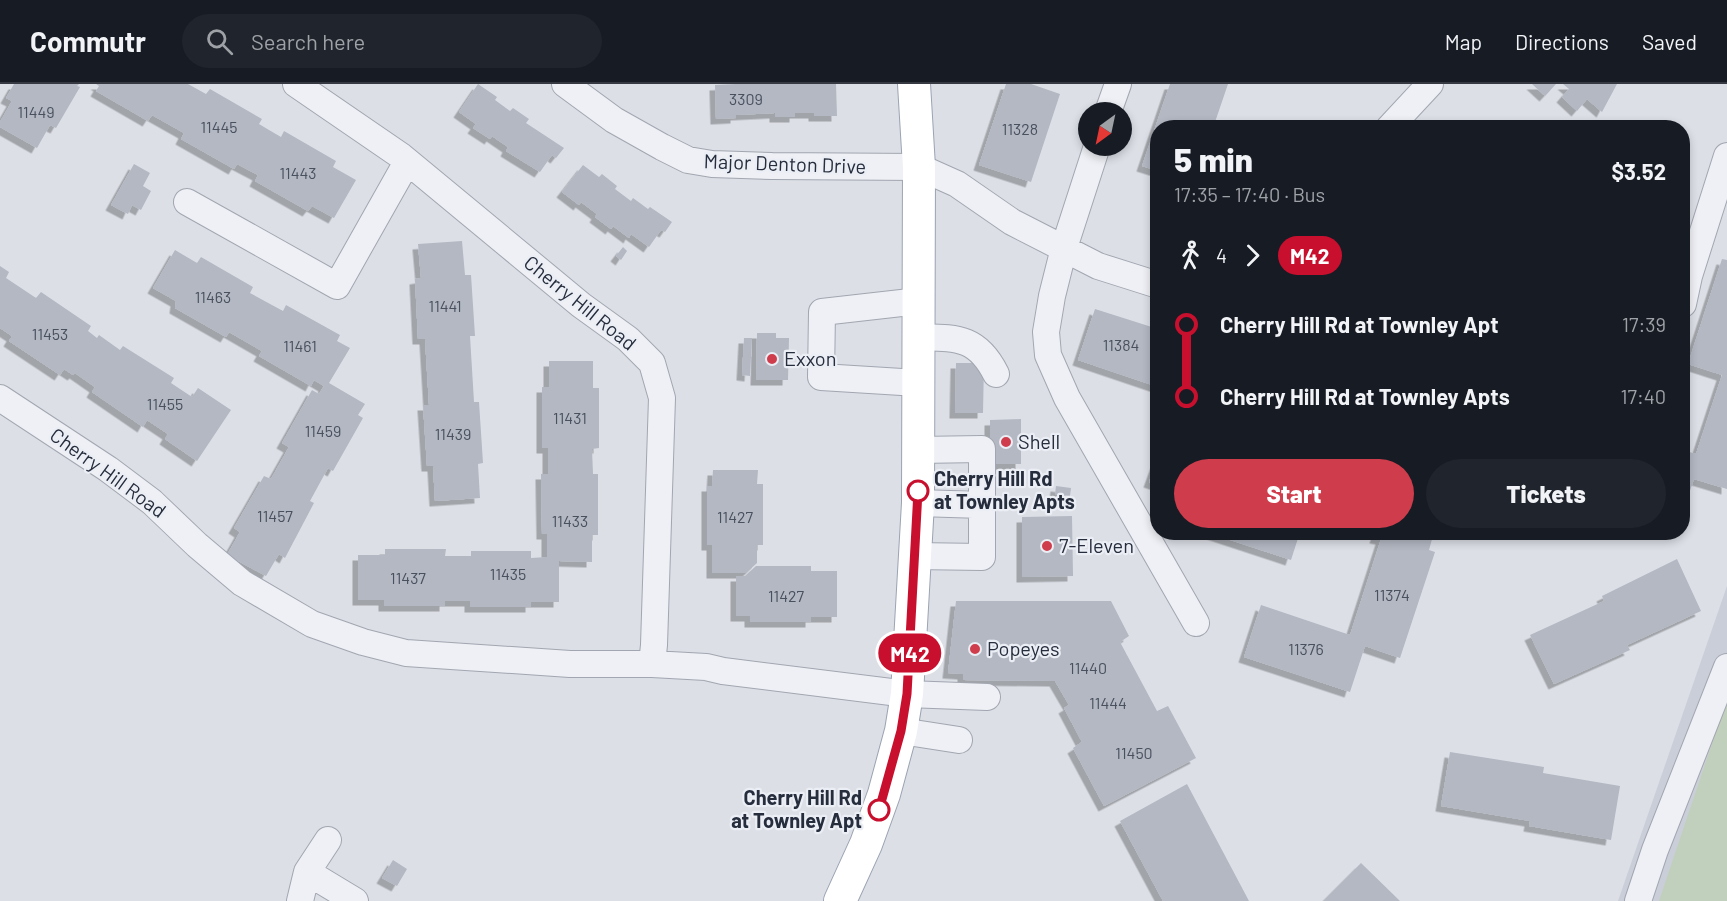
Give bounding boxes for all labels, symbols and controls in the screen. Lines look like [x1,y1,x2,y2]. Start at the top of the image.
search box [182,14,602,68]
text: Commutr [30,24,146,58]
icon: search [203,25,236,58]
text: Search here [251,28,365,54]
text: Map [1445,29,1482,54]
text: Directions [1515,29,1609,54]
text: Saved [1642,29,1697,54]
house number: 3309 [729,89,763,108]
house number: 11449 [17,102,55,121]
north arrow [1078,102,1132,156]
map controls [1078,102,1132,156]
house number: 11445 [200,117,238,136]
house number: 11328 [1002,119,1038,138]
text: 5 min [1174,139,1253,179]
street label: Major Denton Drive [703,148,867,178]
text: $3.52 [1611,158,1666,184]
house number: 11443 [279,163,317,182]
text: 17:35 – 17:40 · Bus [1174,182,1325,206]
icon: walk [1174,239,1207,272]
icon: forward [1236,239,1269,272]
text: 4 [1216,243,1227,267]
text: M42 [1290,243,1330,268]
street label: Cherry Hill Road [520,250,642,355]
house number: 11463 [195,287,231,306]
house number: 11441 [428,296,462,315]
text: Cherry Hill Rd at Townley Apt [1220,311,1499,337]
text: 17:39 [1622,312,1666,336]
house number: 11453 [32,324,68,343]
house number: 11384 [1103,335,1139,354]
house number: 11461 [283,336,317,355]
place label: Exxon [784,346,836,370]
marker: Exxon [765,352,779,366]
text: Cherry Hill Rd at Townley Apts [1220,383,1510,409]
text: 17:40 [1620,384,1666,408]
house number: 11455 [147,394,183,413]
house number: 11431 [553,408,587,427]
house number: 11459 [305,421,341,440]
street label: Cherry Hill Road [46,422,171,522]
house number: 11439 [435,424,471,443]
place label: Shell [1018,429,1060,453]
marker: Shell [999,435,1013,449]
button: Start [1174,459,1414,528]
button: Tickets [1426,459,1666,528]
place label: Cherry Hill Rd at Townley Apts [934,466,1075,513]
marker: Cherry Hill Rd at Townley Apts [907,480,929,502]
house number: 11457 [257,506,293,525]
house number: 11427 [717,507,754,526]
house number: 11433 [552,511,588,530]
place label: 7-Eleven [1059,533,1134,557]
marker: 7-Eleven [1040,539,1054,553]
house number: 11435 [490,564,526,583]
house number: 11437 [390,568,426,587]
house number: 11374 [1374,585,1410,604]
house number: 11427 [768,586,805,605]
line badge: M42 [876,634,944,672]
place label: Popeyes [987,636,1060,660]
house number: 11376 [1288,639,1324,658]
text: M42 [890,641,930,666]
marker: Popeyes [968,642,982,656]
house number: 11440 [1069,658,1107,677]
house number: 11444 [1089,693,1127,712]
house number: 11450 [1115,743,1153,762]
place label: Cherry Hill Rd at Townley Apt [731,785,862,832]
marker: Cherry Hill Rd at Townley Apt [868,799,890,821]

